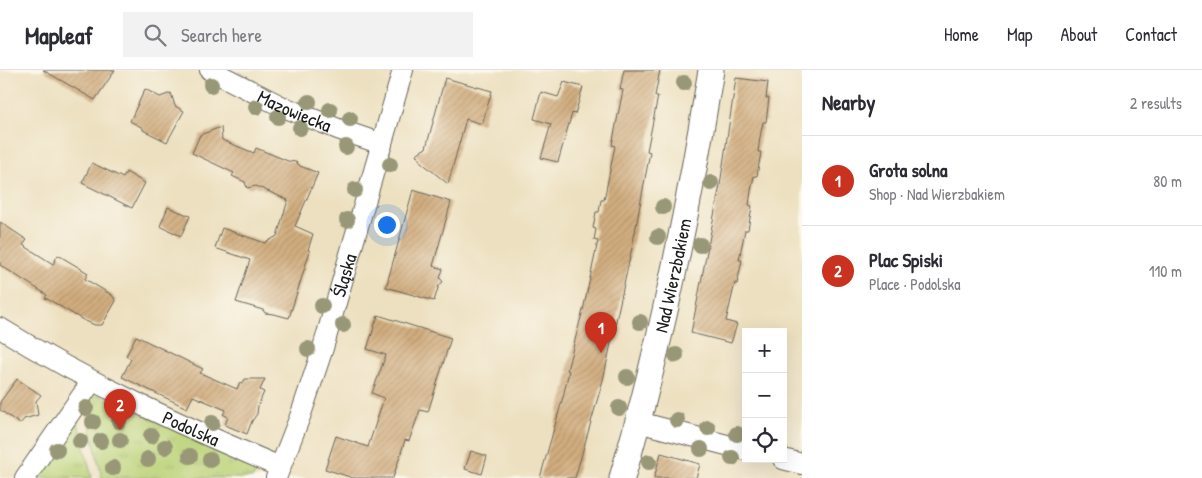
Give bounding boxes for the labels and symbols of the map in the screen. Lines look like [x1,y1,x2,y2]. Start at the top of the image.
street label: Mazowiecka [253,83,336,138]
your location [374,212,400,238]
street label: Nad Wierzbakiem [648,216,697,335]
street label: Śląska [325,250,363,300]
pin: 1 [585,312,617,353]
pin: 2 [104,389,136,430]
street label: Podolska [159,404,224,453]

